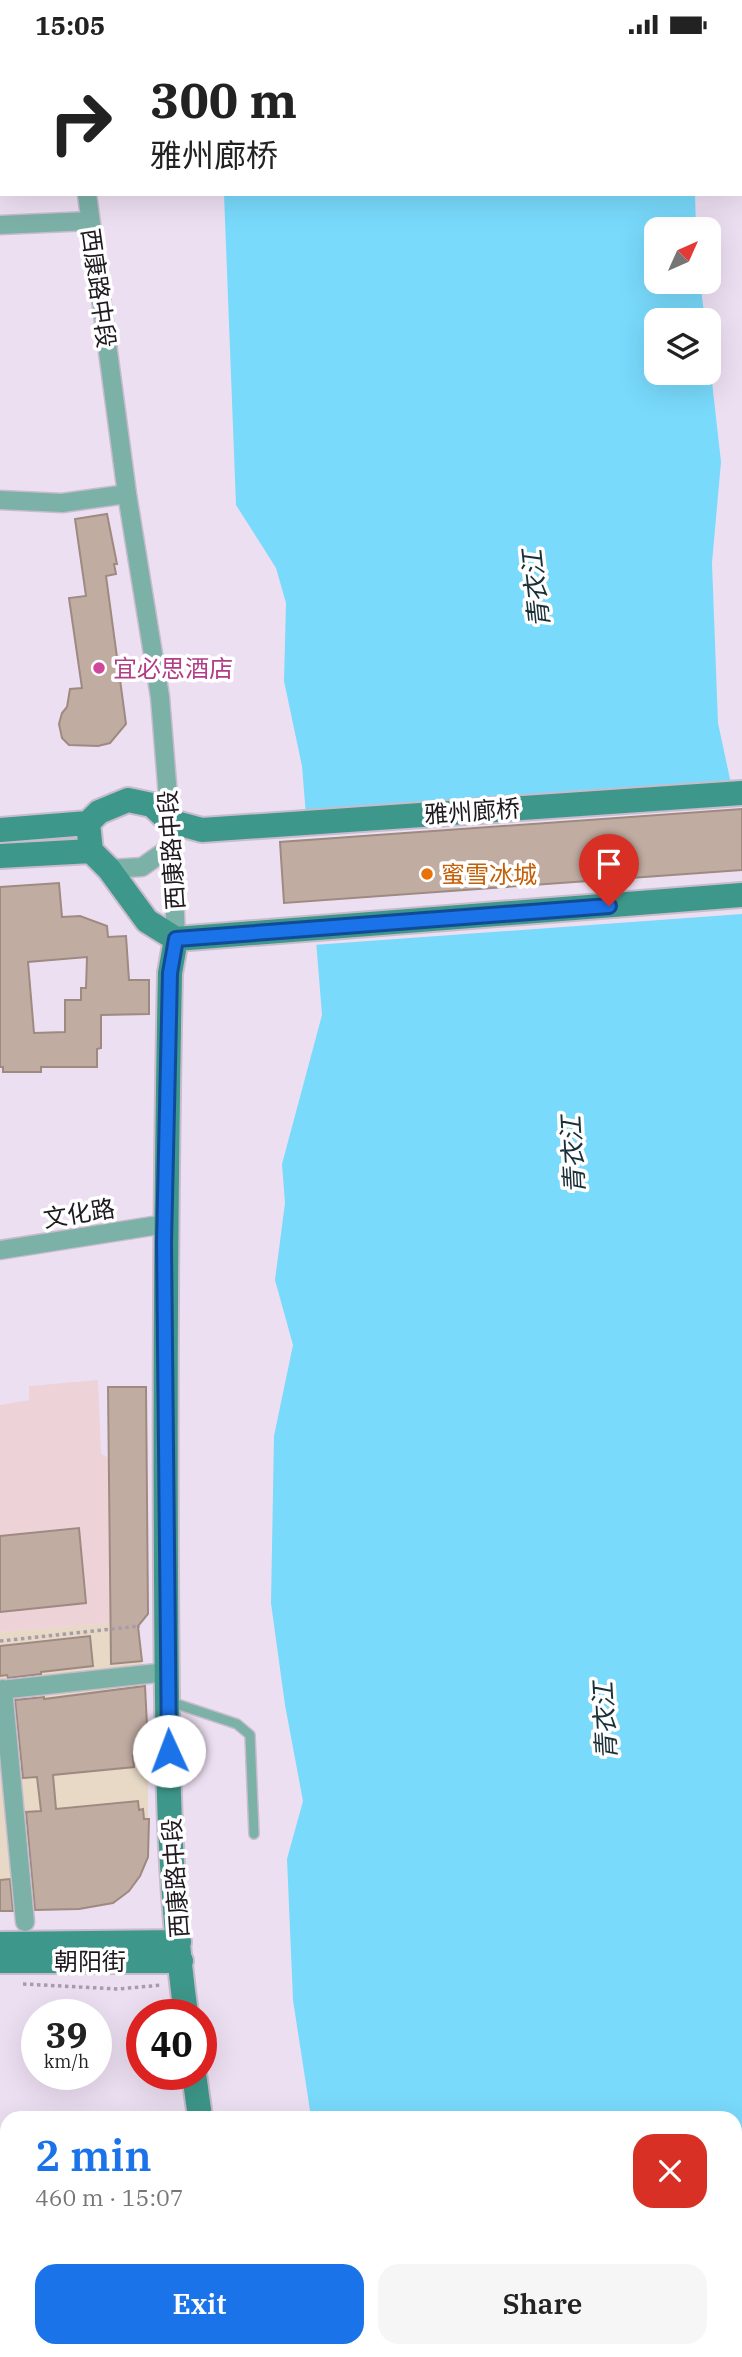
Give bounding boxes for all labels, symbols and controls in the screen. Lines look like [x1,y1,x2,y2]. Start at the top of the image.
text: 15:05 [35,8,105,42]
text: 300 m [150,68,297,131]
icon: right [35,77,126,168]
text: 雅州廊桥 [150,134,278,176]
north arrow [644,217,721,294]
map controls [644,217,721,385]
street label: 西康路中段 [75,226,123,350]
button: layers [644,308,721,385]
water label: 青衣江 [514,545,556,630]
place label: 宜必思酒店 [113,652,233,684]
marker: 宜必思酒店 [91,660,107,676]
street label: 西康路中段 [151,789,191,911]
street label: 雅州廊桥 [423,792,521,830]
pin [579,834,639,906]
icon: arrive [590,845,628,883]
place label: 蜜雪冰城 [441,858,537,890]
marker: 蜜雪冰城 [419,866,435,882]
water label: 青衣江 [553,1112,591,1195]
street label: 文化路 [41,1192,117,1234]
water label: 青衣江 [585,1678,623,1761]
position arrow [132,1714,206,1788]
street label: 西康路中段 [155,1817,195,1939]
street label: 朝阳街 [54,1945,126,1977]
speed limit sign: 40 [126,1999,217,2090]
text: 39 [45,2012,88,2058]
text: km/h [44,2050,89,2073]
text: 2 min [35,2128,152,2183]
button: close [633,2134,707,2208]
text: 460 m · 15:07 [35,2182,184,2212]
button: Exit [35,2264,364,2344]
button: Share [378,2264,707,2344]

